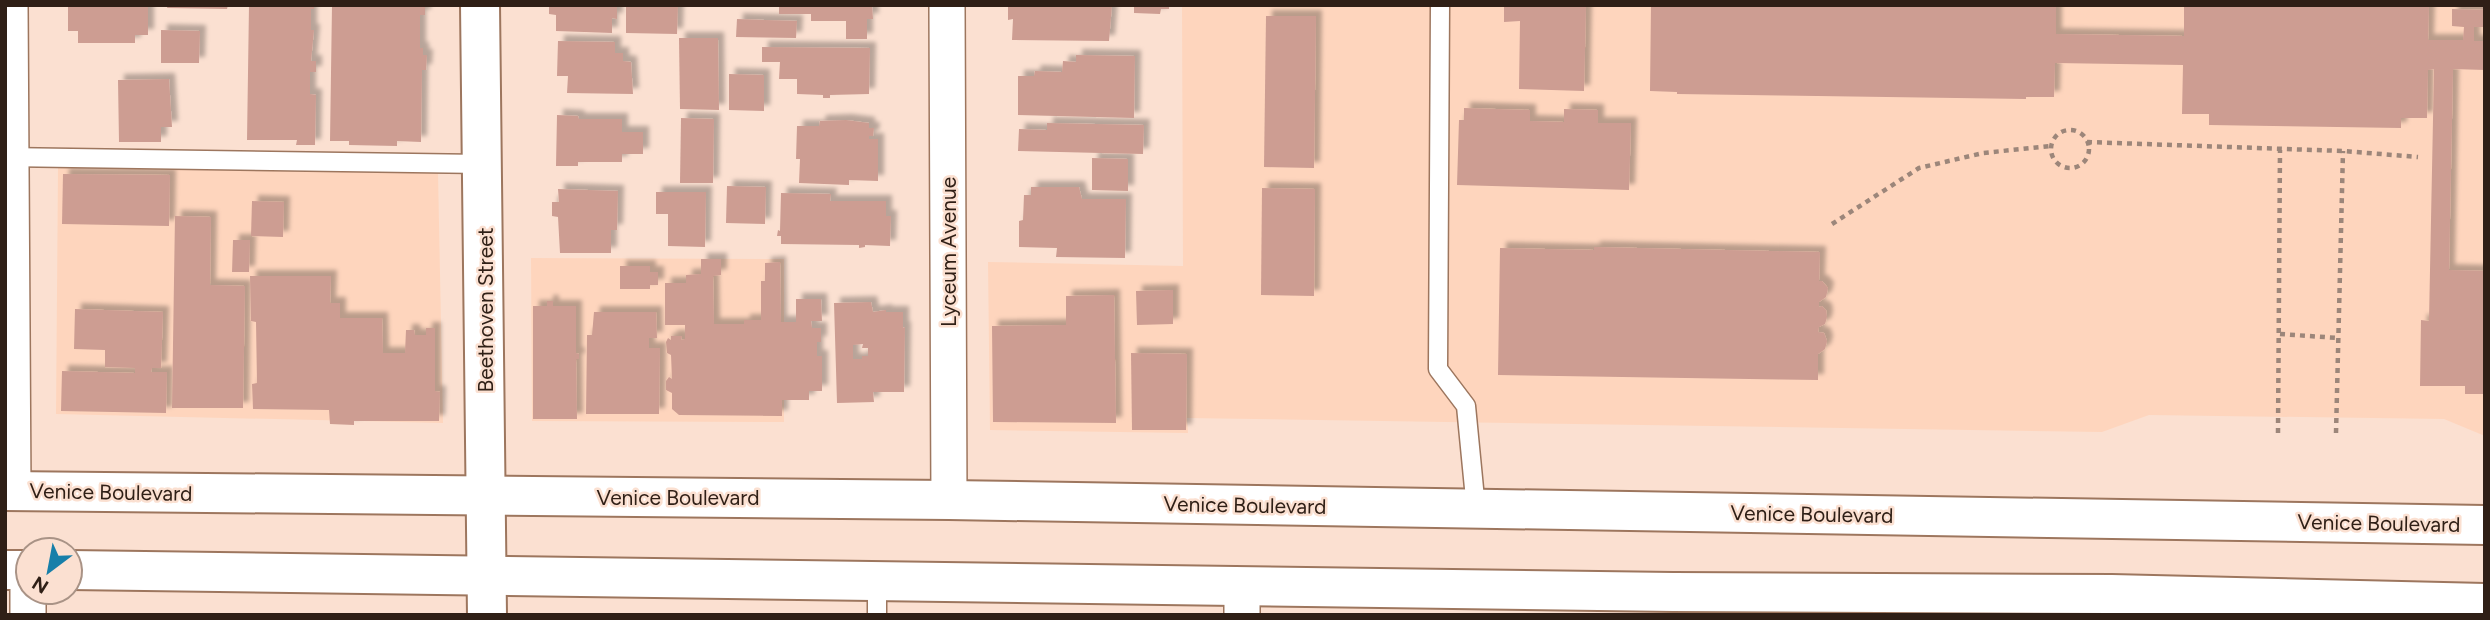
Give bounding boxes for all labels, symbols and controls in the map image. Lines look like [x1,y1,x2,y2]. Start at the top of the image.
street label: Lyceum Avenue [936,177,961,327]
street label: Beethoven Street [473,227,498,393]
street label: Venice Boulevard [29,478,193,506]
street label: Venice Boulevard [596,485,760,510]
street label: Venice Boulevard [1163,491,1327,519]
street label: Venice Boulevard [1730,500,1894,528]
street label: Venice Boulevard [2297,509,2461,537]
north arrow [14,536,84,606]
text: N [28,571,53,599]

